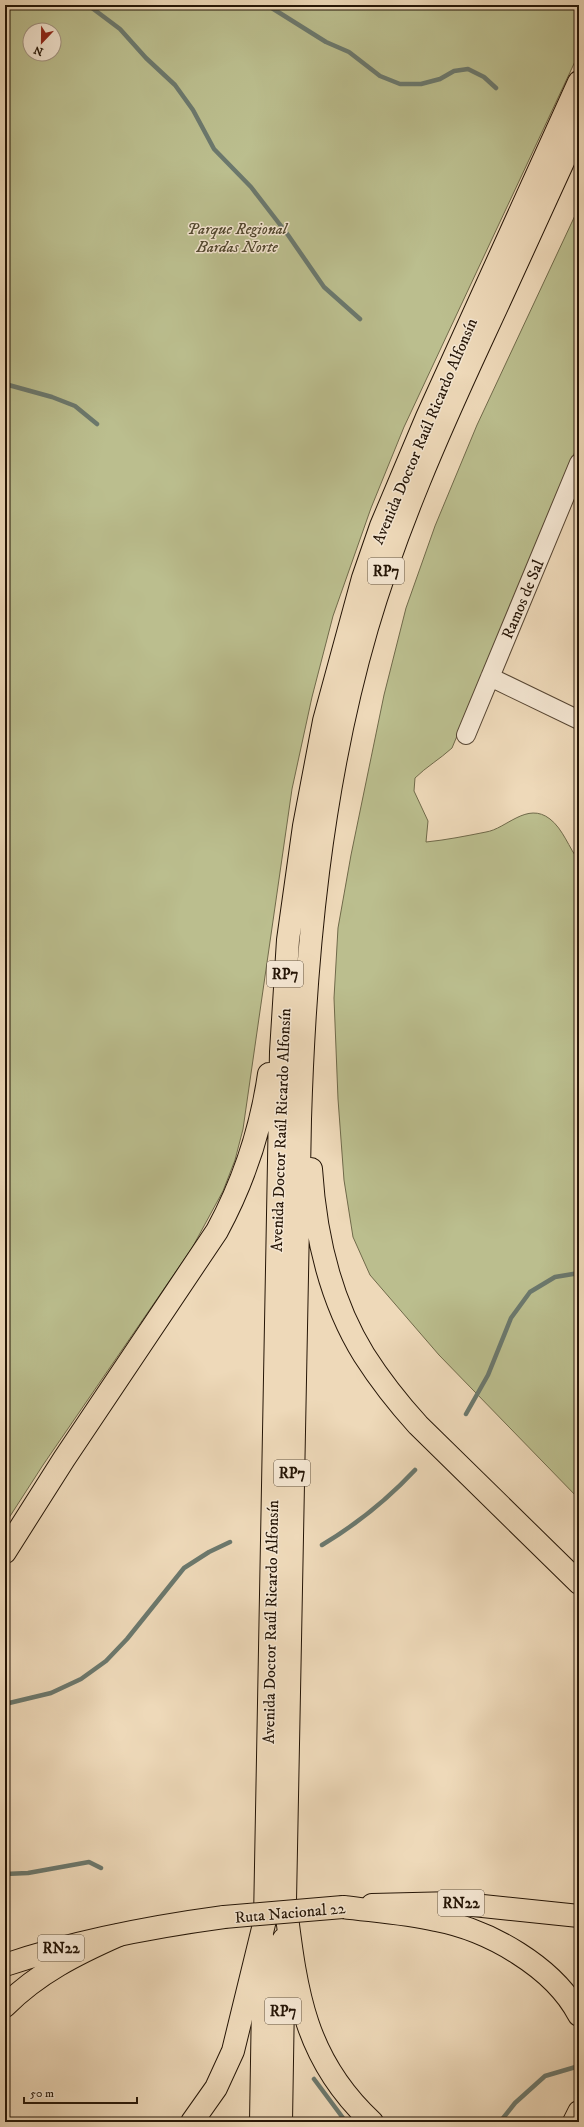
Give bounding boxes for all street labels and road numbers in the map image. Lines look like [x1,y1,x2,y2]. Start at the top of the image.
street label: Avenida Doctor Raúl Ricardo Alfonsín [368,315,482,548]
street label: Ramos de Sal [497,557,549,642]
road number: RP7 [368,558,404,584]
road number: RP7 [267,961,303,987]
street label: Avenida Doctor Raúl Ricardo Alfonsín [267,1007,295,1252]
road number: RP7 [274,1460,310,1486]
street label: Avenida Doctor Raúl Ricardo Alfonsín [259,1499,283,1744]
road number: RN22 [438,1890,484,1916]
street label: Ruta Nacional 22 [234,1898,346,1928]
road number: RN22 [38,1935,84,1961]
road number: RP7 [265,1998,301,2024]

